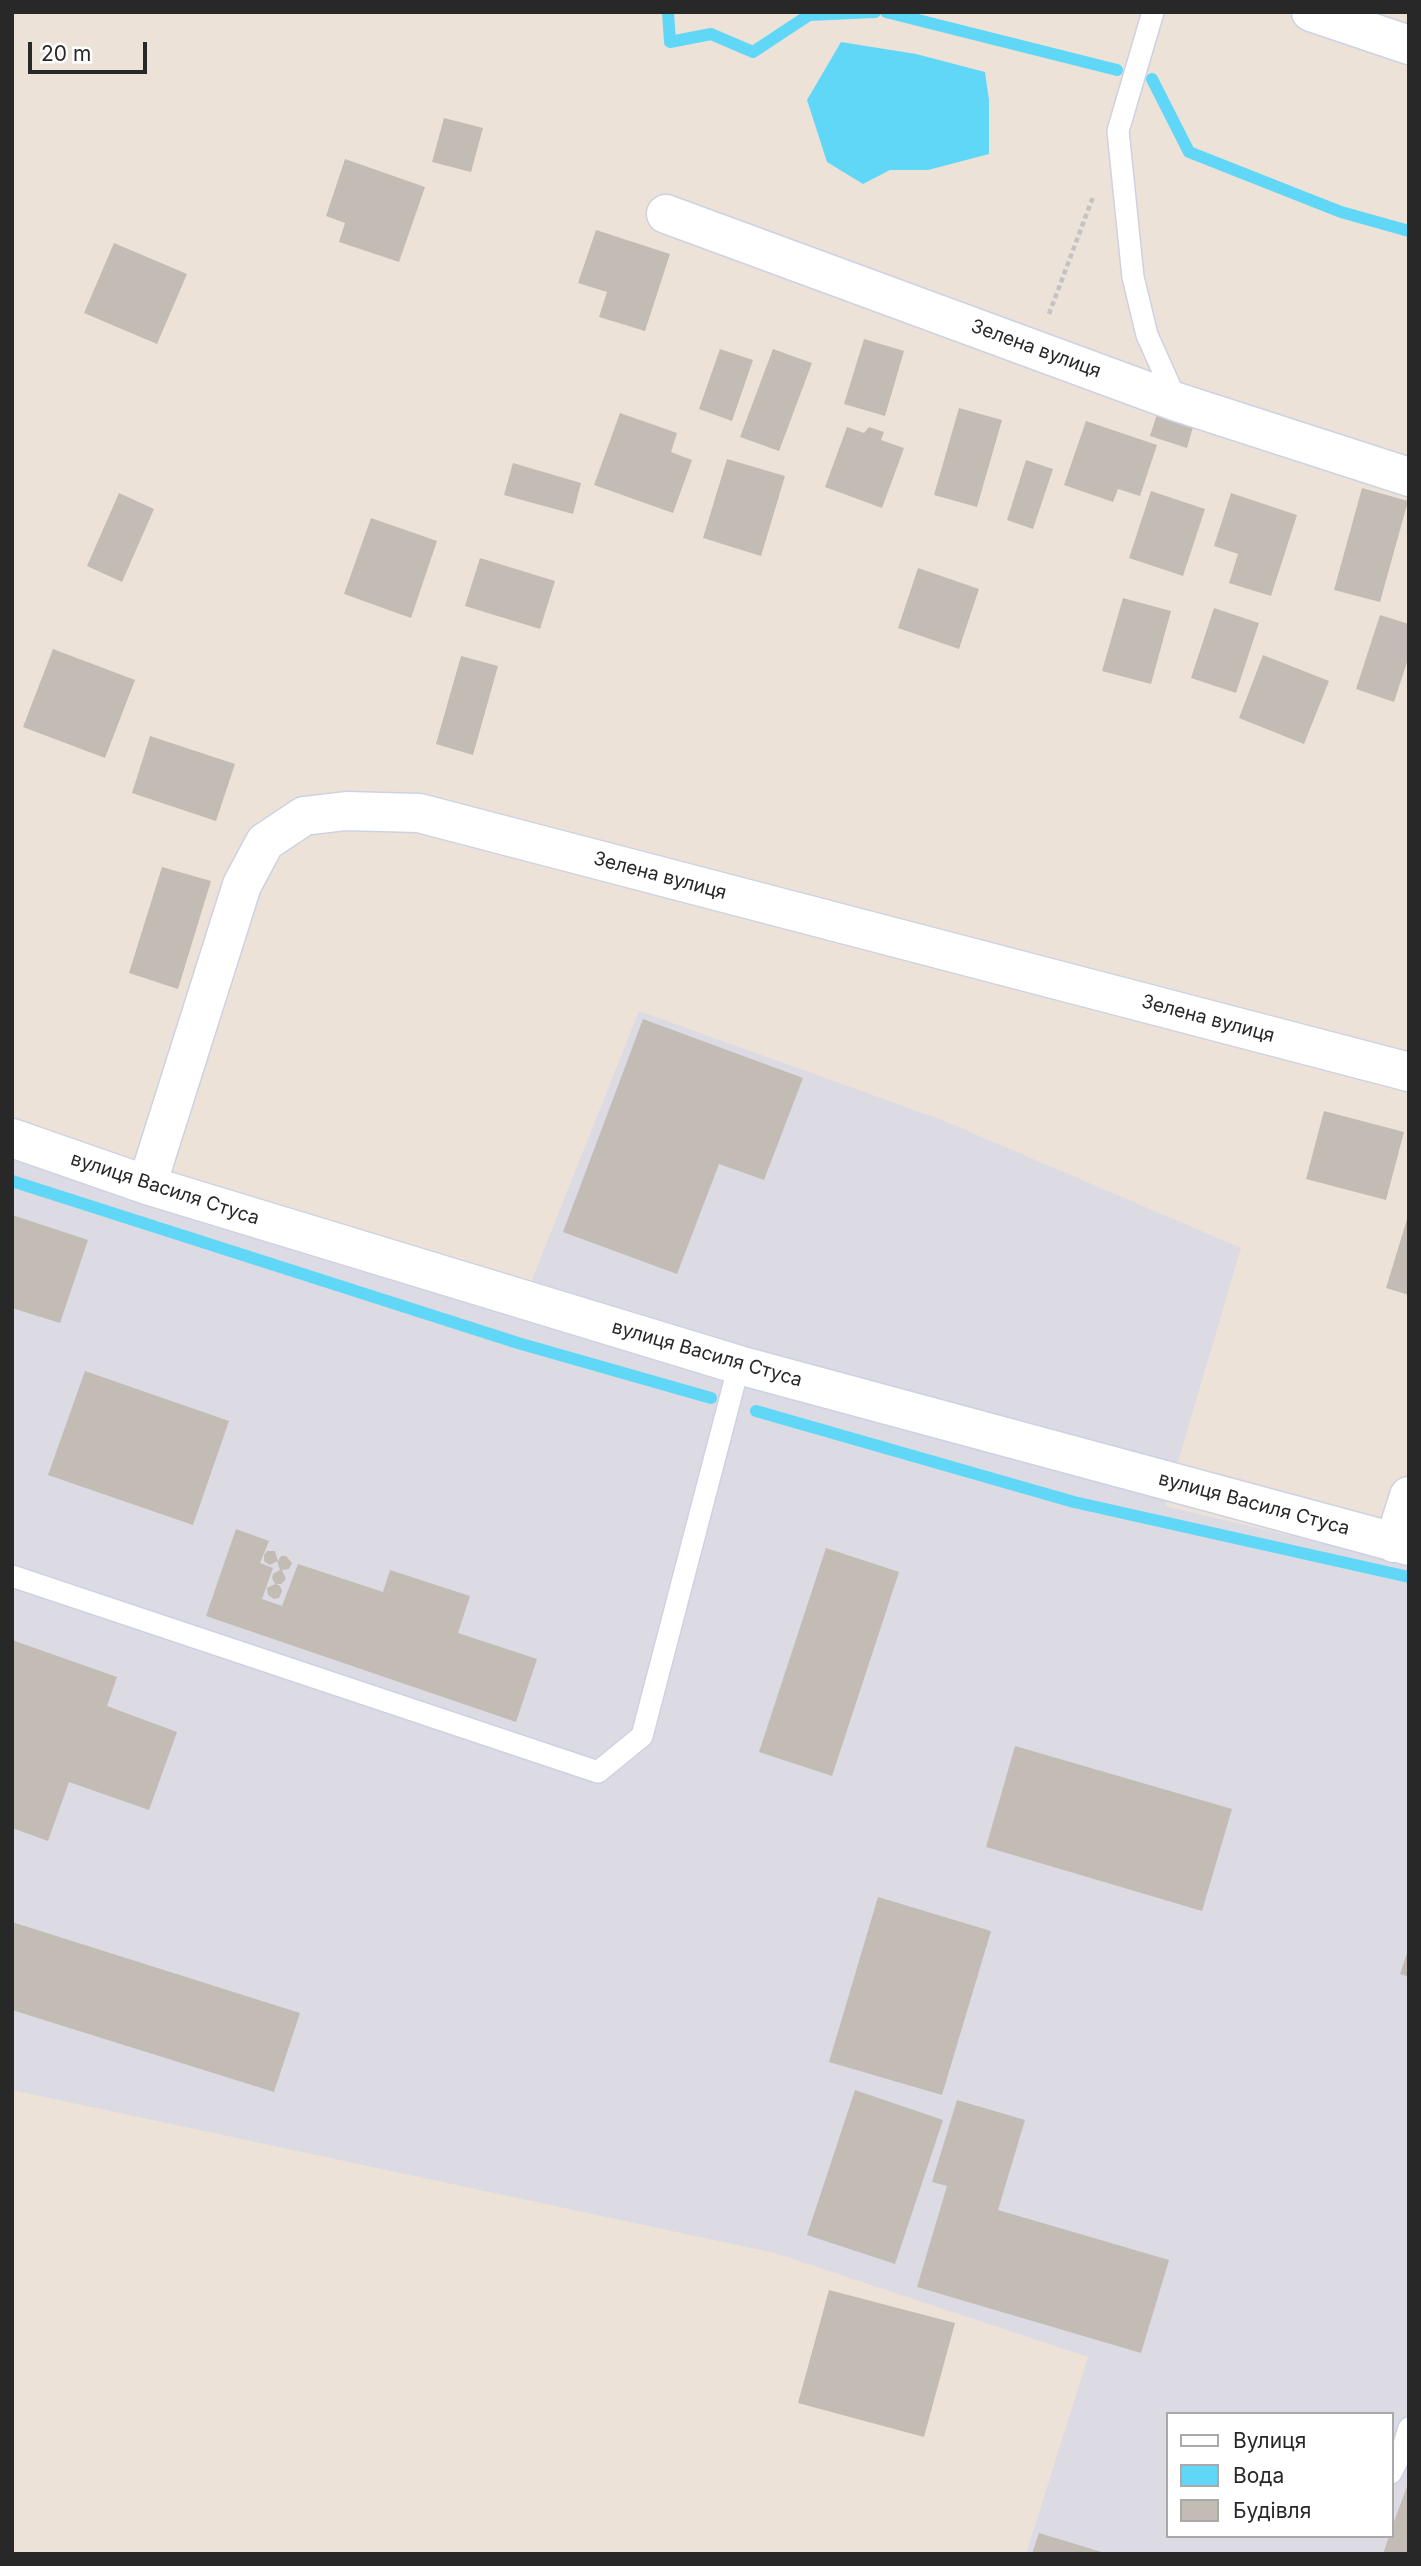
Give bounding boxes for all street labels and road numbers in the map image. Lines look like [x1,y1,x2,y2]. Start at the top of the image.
street label: Зелена вулиця [968,315,1104,383]
street label: Зелена вулиця [591,847,729,905]
street label: Зелена вулиця [1139,990,1277,1048]
street label: вулиця Василя Стуса [68,1148,262,1230]
street label: вулиця Василя Стуса [609,1316,805,1392]
street label: вулиця Василя Стуса [1156,1467,1352,1541]

